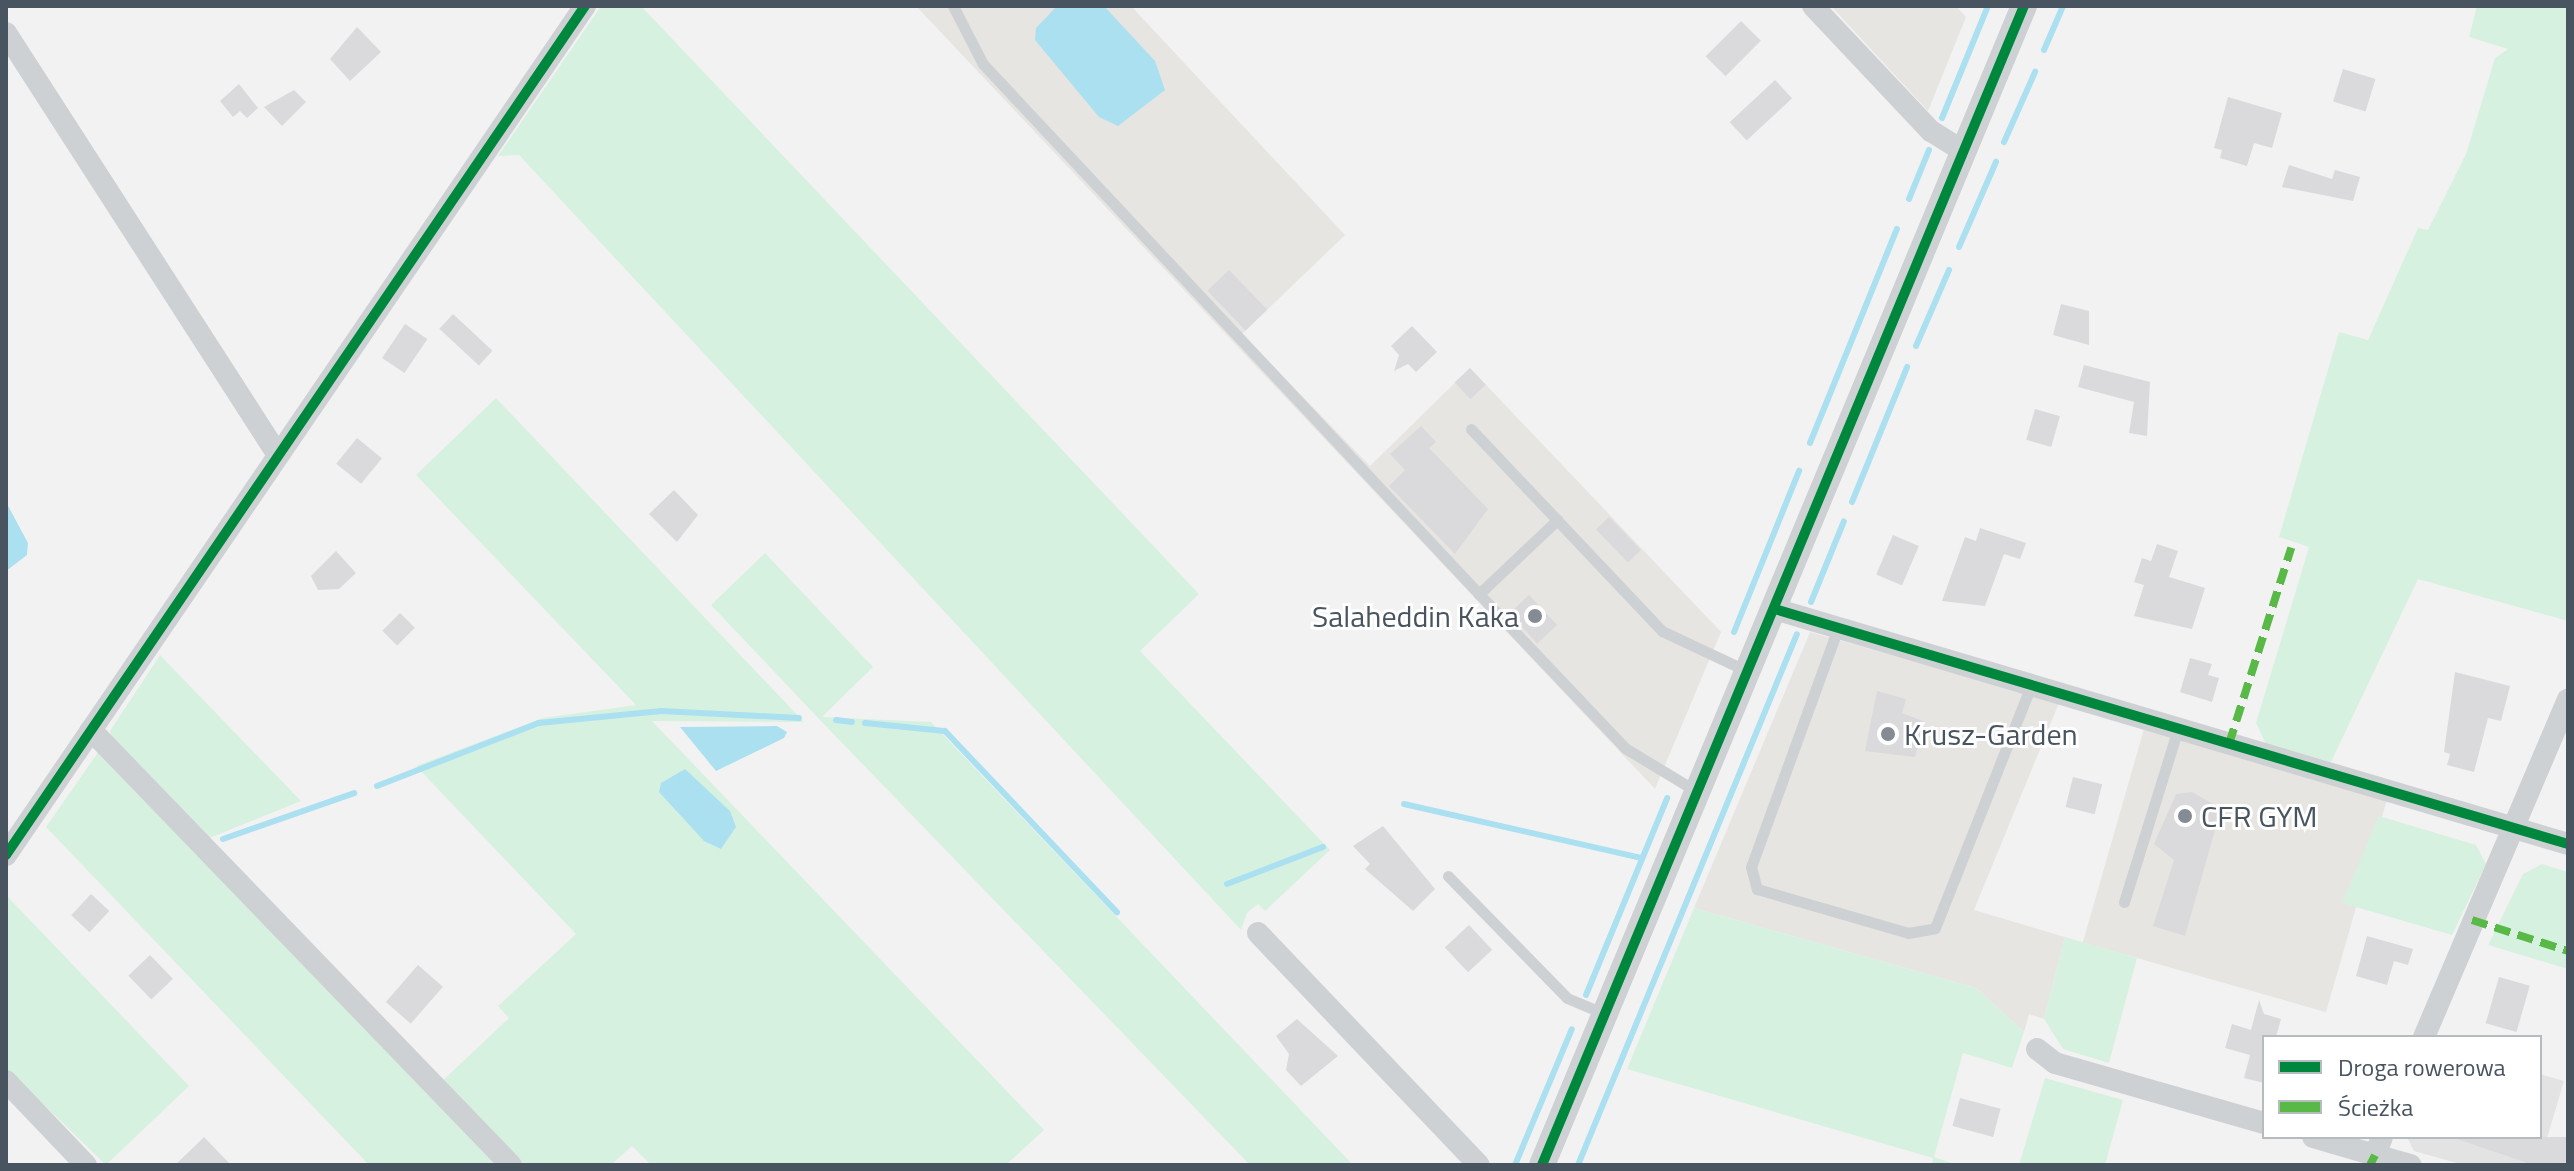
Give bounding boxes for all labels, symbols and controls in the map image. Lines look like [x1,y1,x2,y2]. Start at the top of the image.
place label: Salaheddin Kaka [1312,598,1519,634]
marker: Salaheddin Kaka [1526,607,1544,625]
place label: Krusz-Garden [1904,716,2078,752]
marker: Krusz-Garden [1879,725,1897,743]
place label: CFR GYM [2201,798,2317,834]
marker: CFR GYM [2176,807,2194,825]
legend [2262,1035,2542,1139]
text: Droga rowerowa [2338,1049,2506,1085]
text: Ścieżka [2338,1089,2413,1125]

